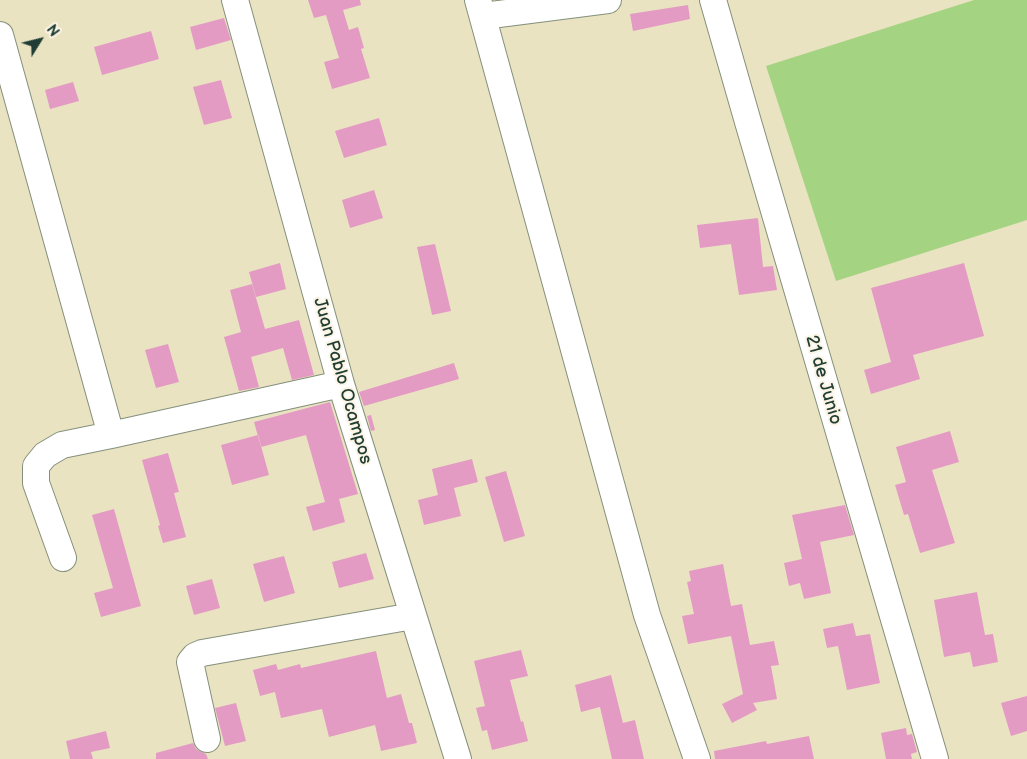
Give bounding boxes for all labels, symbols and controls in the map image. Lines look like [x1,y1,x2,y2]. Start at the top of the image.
north arrow [15,15,65,65]
text: N [43,22,63,40]
street label: Juan Pablo Ocampos [308,295,376,467]
street label: 21 de Junio [800,333,846,427]

